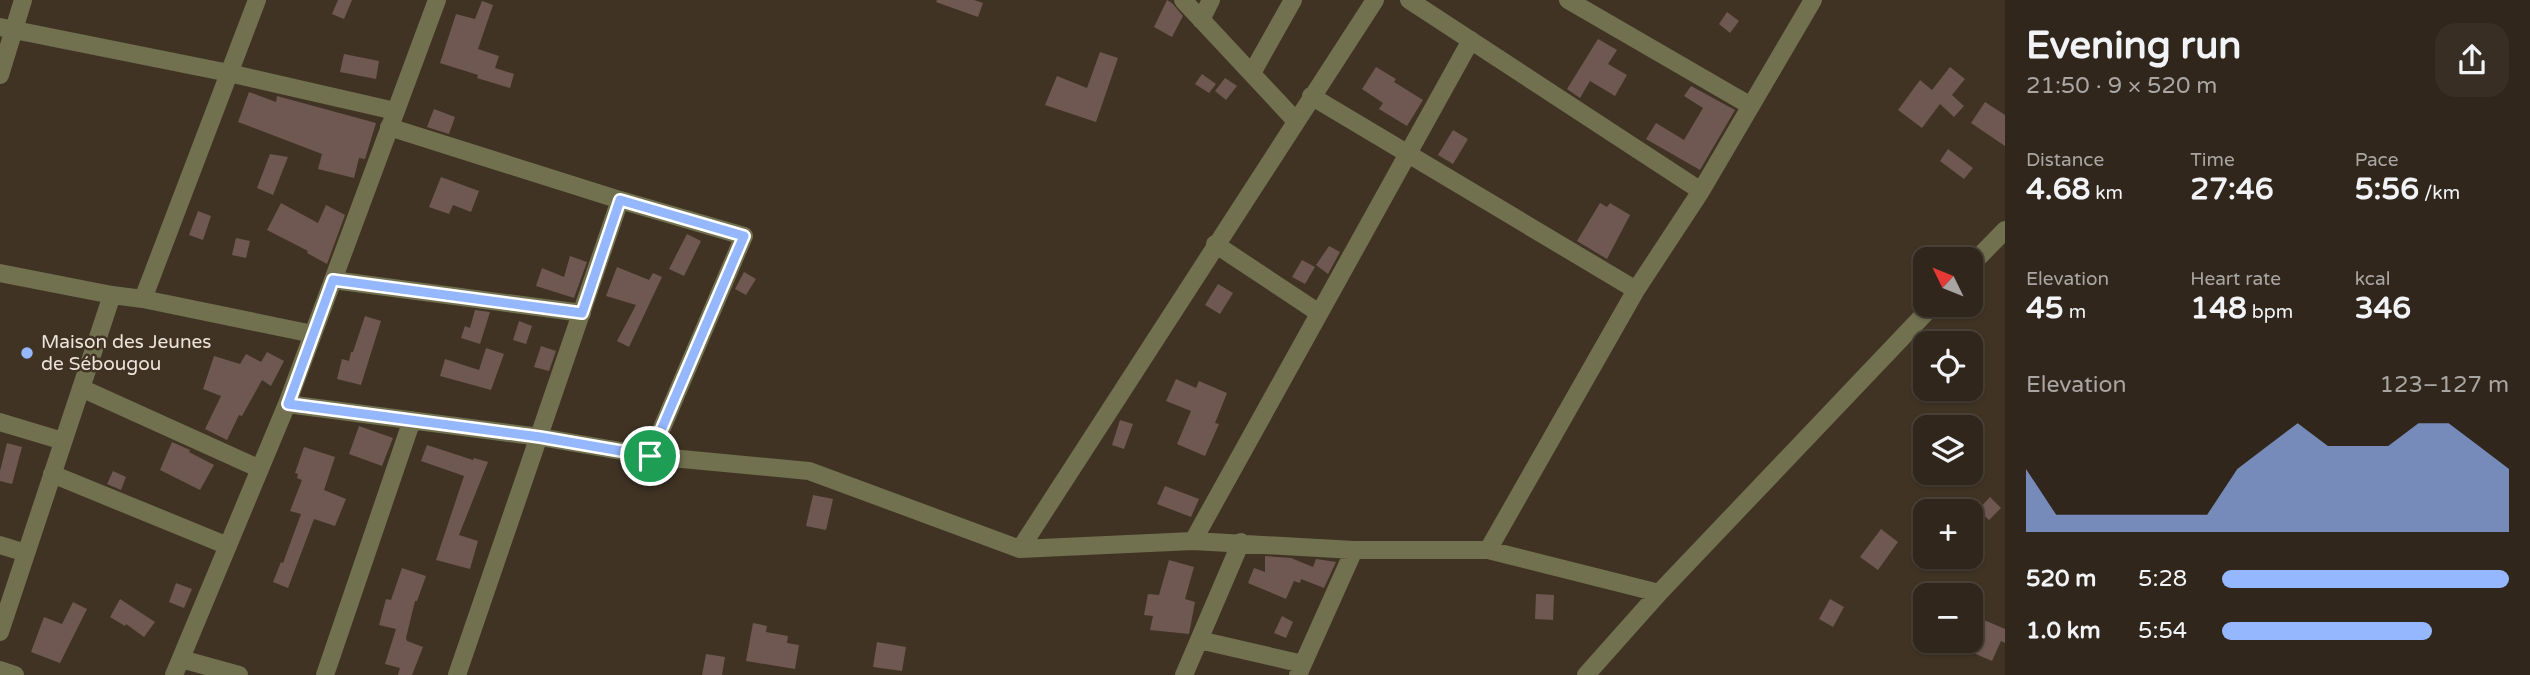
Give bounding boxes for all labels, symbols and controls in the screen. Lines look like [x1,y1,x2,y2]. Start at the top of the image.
text: Evening run [2026,23,2241,69]
button: share [2435,23,2509,97]
text: 21:50 · 9 × 520 m [2026,72,2217,100]
text: Distance [2026,149,2104,171]
text: Time [2190,149,2235,171]
text: Pace [2355,149,2398,171]
text: 4.68 [2026,171,2090,208]
text: 27:46 [2190,171,2274,208]
text: 5:56 [2355,171,2419,208]
text: km [2090,182,2123,204]
text: /km [2419,182,2460,204]
north arrow [1913,247,1983,317]
map controls [1913,247,1983,653]
text: Elevation [2026,268,2109,290]
text: Heart rate [2190,268,2281,290]
text: kcal [2355,268,2390,290]
text: 45 [2026,290,2064,327]
text: 148 [2190,290,2247,327]
text: 346 [2355,290,2411,327]
text: m [2064,301,2086,323]
text: bpm [2247,301,2293,323]
place label: Maison des Jeunes de Sébougou [41,331,211,375]
button: locate [1913,331,1983,401]
marker: Maison des Jeunes de Sébougou [19,345,35,361]
text: Elevation [2026,371,2127,399]
text: 123–127 m [2380,371,2509,399]
button: layers [1913,415,1983,485]
pin [620,426,680,486]
icon: arrive [631,437,669,475]
button: + [1913,499,1983,569]
text: 520 m [2026,565,2096,593]
text: 5:28 [2138,565,2187,593]
button: − [1913,583,1983,653]
text: 1.0 km [2026,617,2101,645]
text: 5:54 [2138,617,2187,645]

